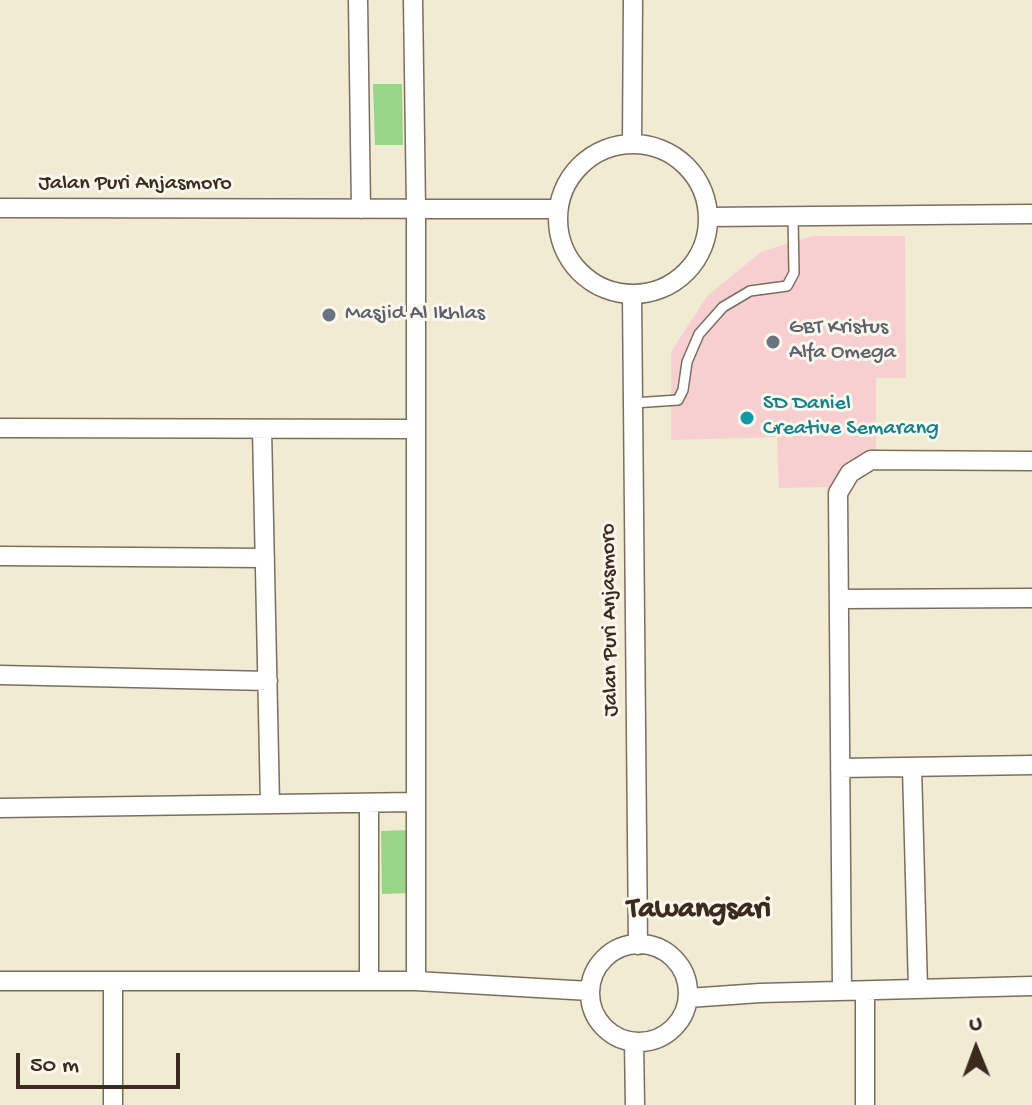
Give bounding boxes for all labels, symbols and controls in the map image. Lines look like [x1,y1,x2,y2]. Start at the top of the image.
street label: Jalan Puri Anjasmoro [38,172,232,198]
place label: Masjid Al Ikhlas [345,302,485,328]
marker: Masjid Al Ikhlas [320,306,338,324]
place label: GBT Kristus Alfa Omega [789,316,896,368]
marker: GBT Kristus Alfa Omega [764,333,782,351]
place label: SD Daniel Creative Semarang [763,392,939,444]
marker: SD Daniel Creative Semarang [738,409,756,427]
street label: Jalan Puri Anjasmoro [596,523,626,717]
district label: Tawangsari [627,893,771,929]
north arrow [936,1009,1016,1089]
text: U [969,1012,982,1038]
scale bar [20,1037,184,1087]
text: 50 m [30,1052,79,1081]

